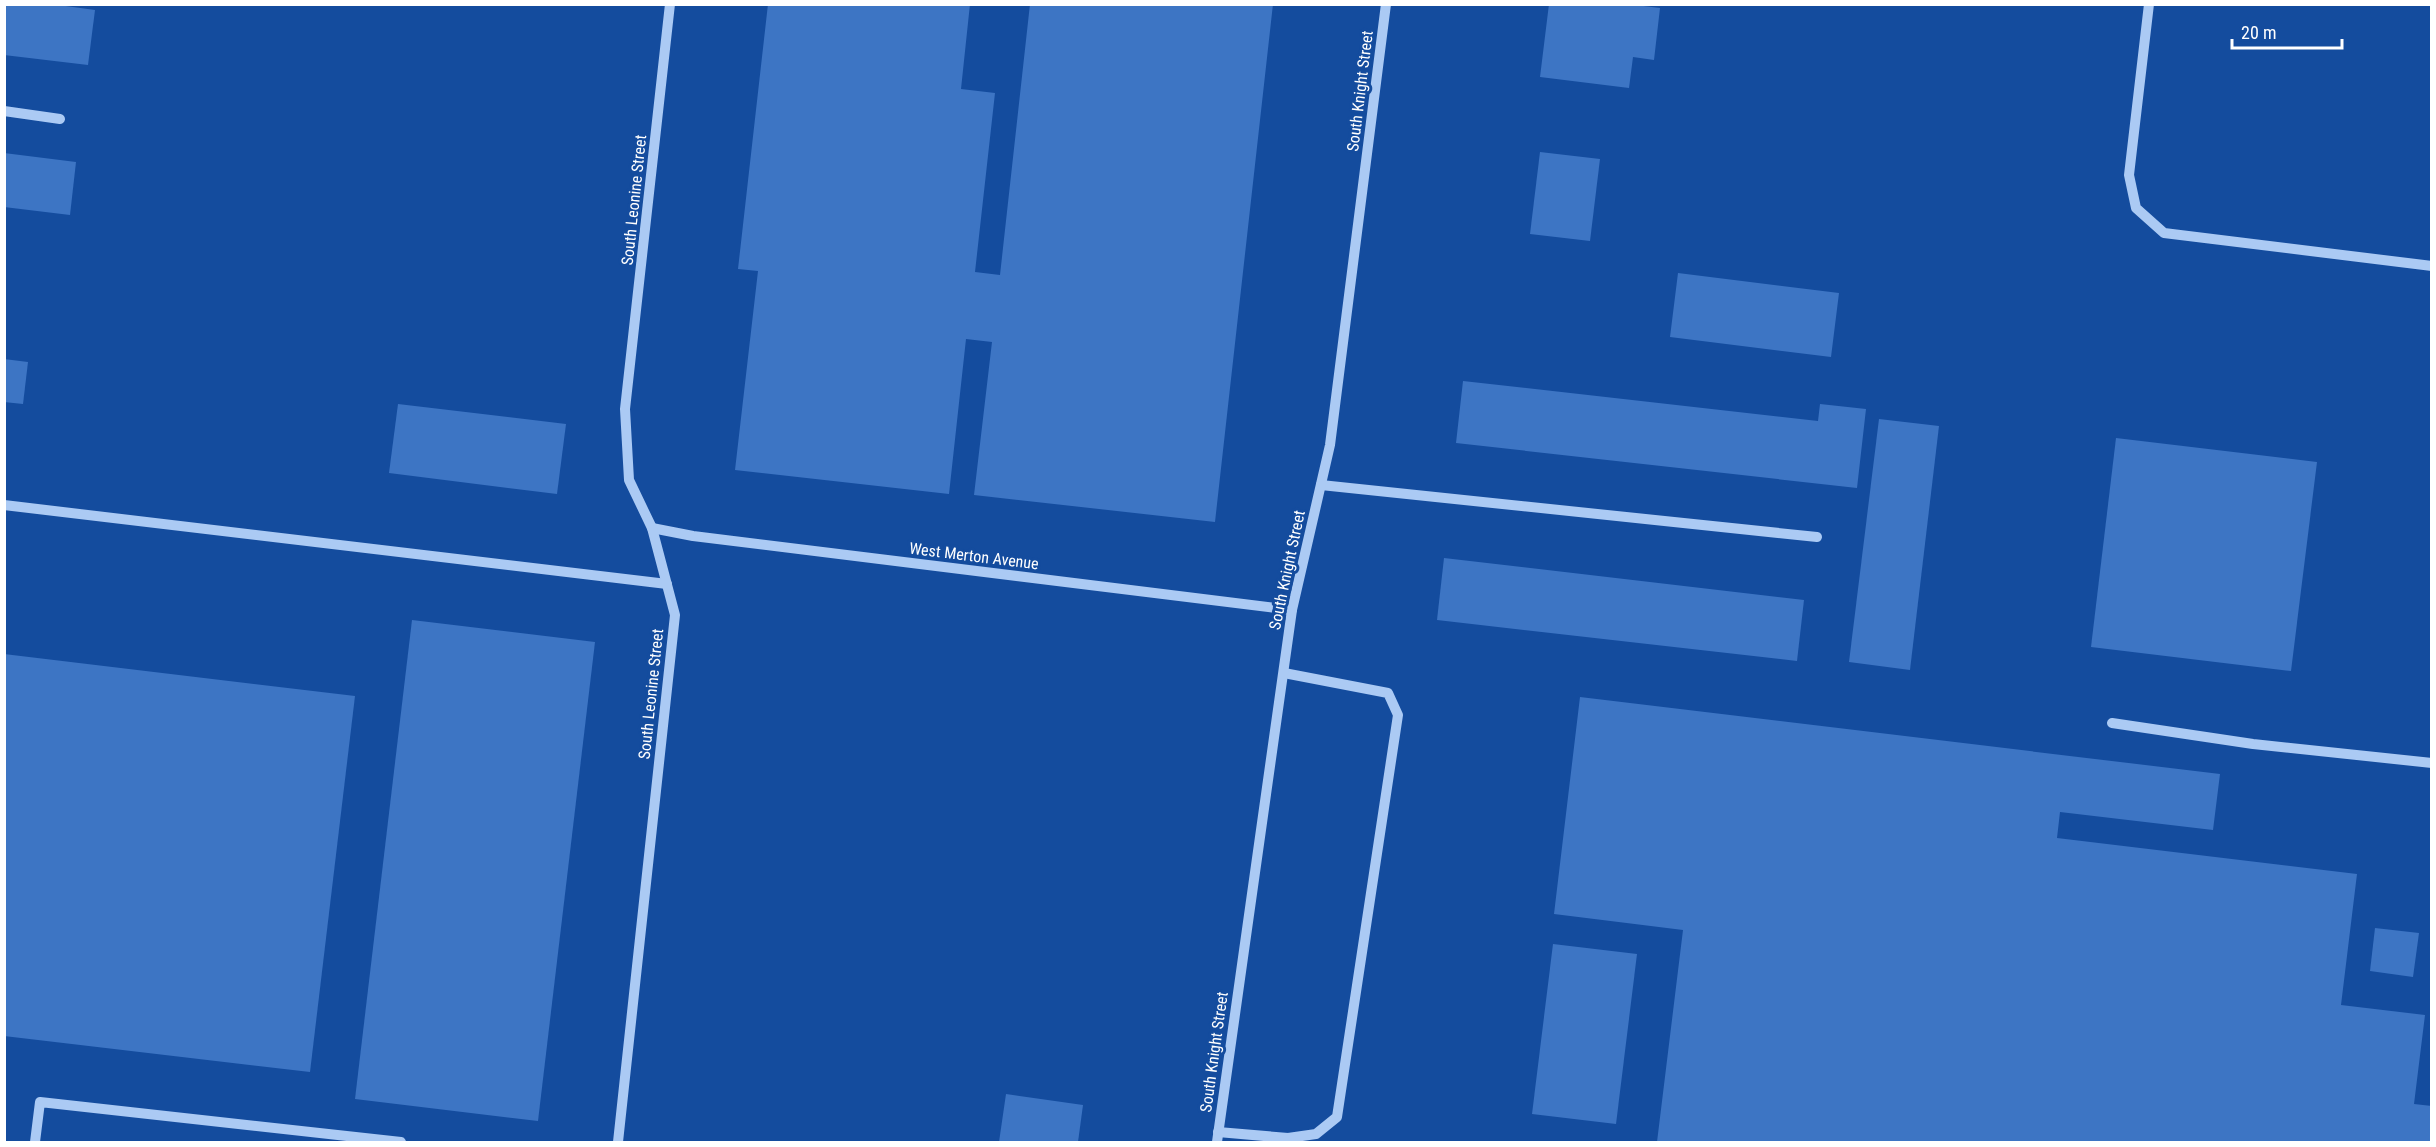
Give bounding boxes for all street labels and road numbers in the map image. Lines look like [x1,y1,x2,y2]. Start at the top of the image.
street label: South Knight Street [1343,29,1377,153]
street label: South Leonine Street [618,134,650,266]
street label: South Knight Street [1265,508,1309,631]
street label: West Merton Avenue [908,539,1040,573]
street label: South Leonine Street [635,628,667,760]
street label: South Knight Street [1196,990,1232,1114]

